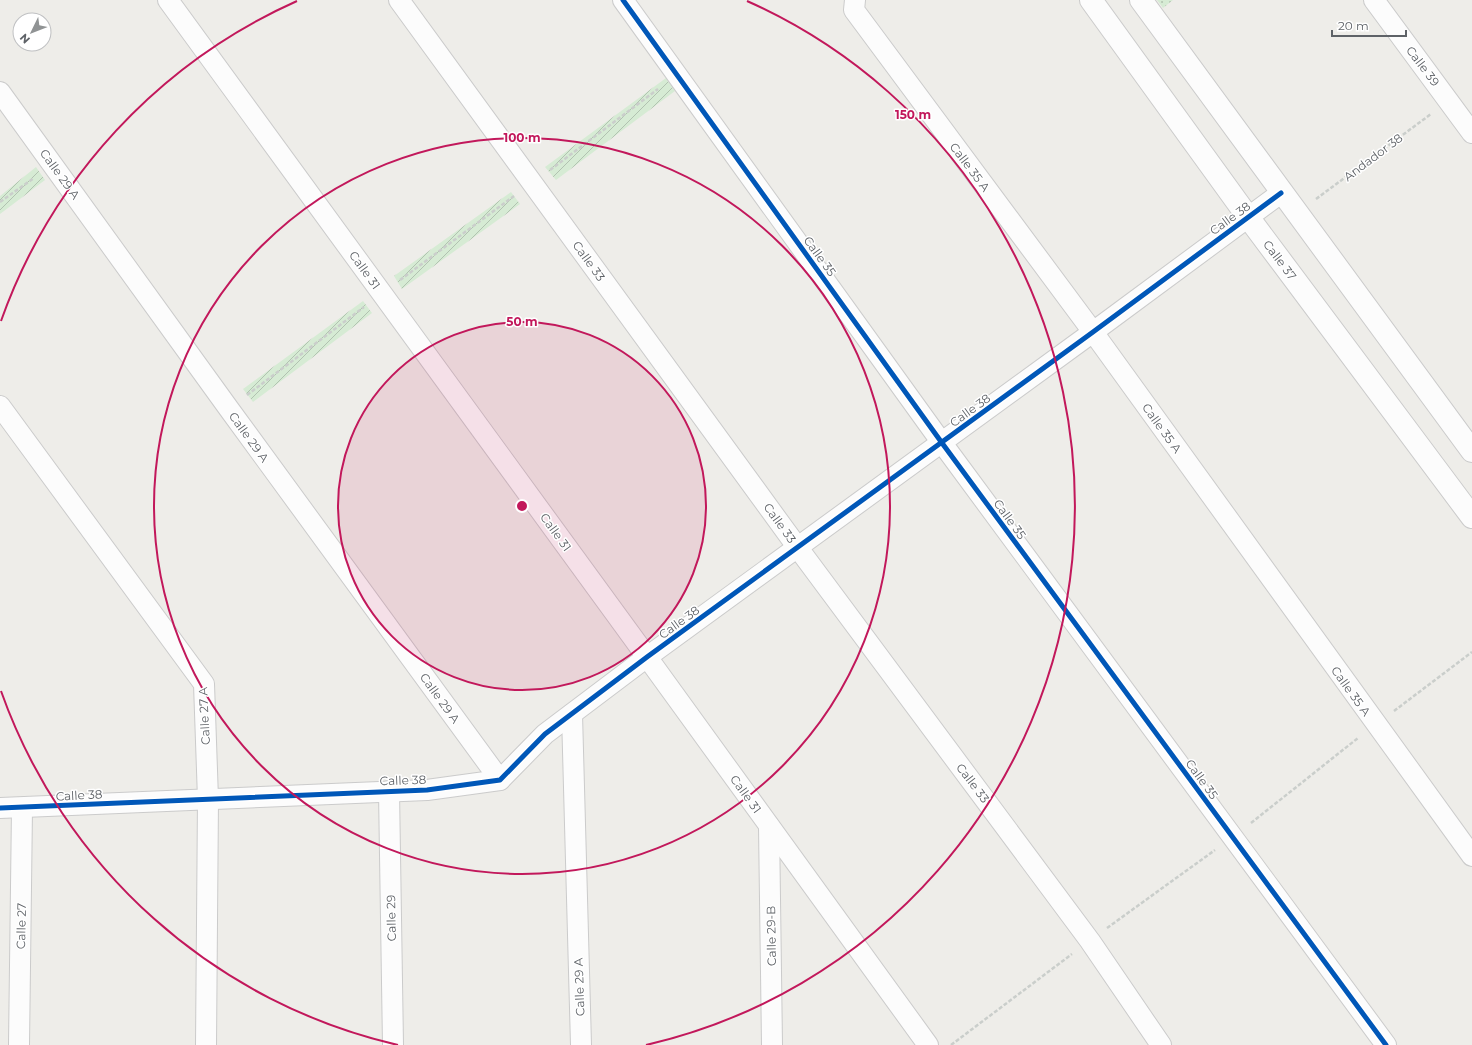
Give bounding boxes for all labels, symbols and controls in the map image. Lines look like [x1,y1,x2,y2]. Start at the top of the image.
north arrow [12,12,52,52]
scale bar [1332,12,1406,38]
text: 20 m [1338,18,1369,33]
text: N [17,31,33,47]
street label: Calle 39 [1403,43,1443,89]
text: 150 m [895,107,931,122]
text: 100 m [504,130,540,145]
street label: Andador 38 [1341,130,1406,184]
street label: Calle 35 A [947,140,994,195]
street label: Calle 29 A [37,146,83,202]
street label: Calle 38 [1207,198,1254,238]
street label: Calle 35 [800,233,840,279]
street label: Calle 37 [1260,237,1300,283]
street label: Calle 33 [569,238,609,284]
street label: Calle 31 [346,248,384,292]
text: 50 m [506,314,538,329]
street label: Calle 38 [947,390,994,430]
street label: Calle 35 A [1139,400,1185,456]
street label: Calle 29 A [226,409,272,465]
street label: Calle 35 [990,496,1030,542]
centre of rings [515,499,529,513]
street label: Calle 33 [760,500,800,546]
street label: Calle 31 [537,510,575,554]
street label: Calle 38 [656,602,703,642]
street label: Calle 35 A [1328,663,1374,719]
street label: Calle 29 A [417,670,463,726]
street label: Calle 27 A [195,686,213,745]
street label: Calle 35 [1182,756,1222,802]
street label: Calle 33 [953,760,993,806]
street label: Calle 38 [379,772,427,788]
street label: Calle 31 [727,772,765,816]
street label: Calle 38 [55,786,103,804]
street label: Calle 29 [383,895,399,941]
street label: Calle 27 [13,903,29,949]
street label: Calle 29-B [763,906,779,966]
street label: Calle 29 A [570,957,588,1016]

